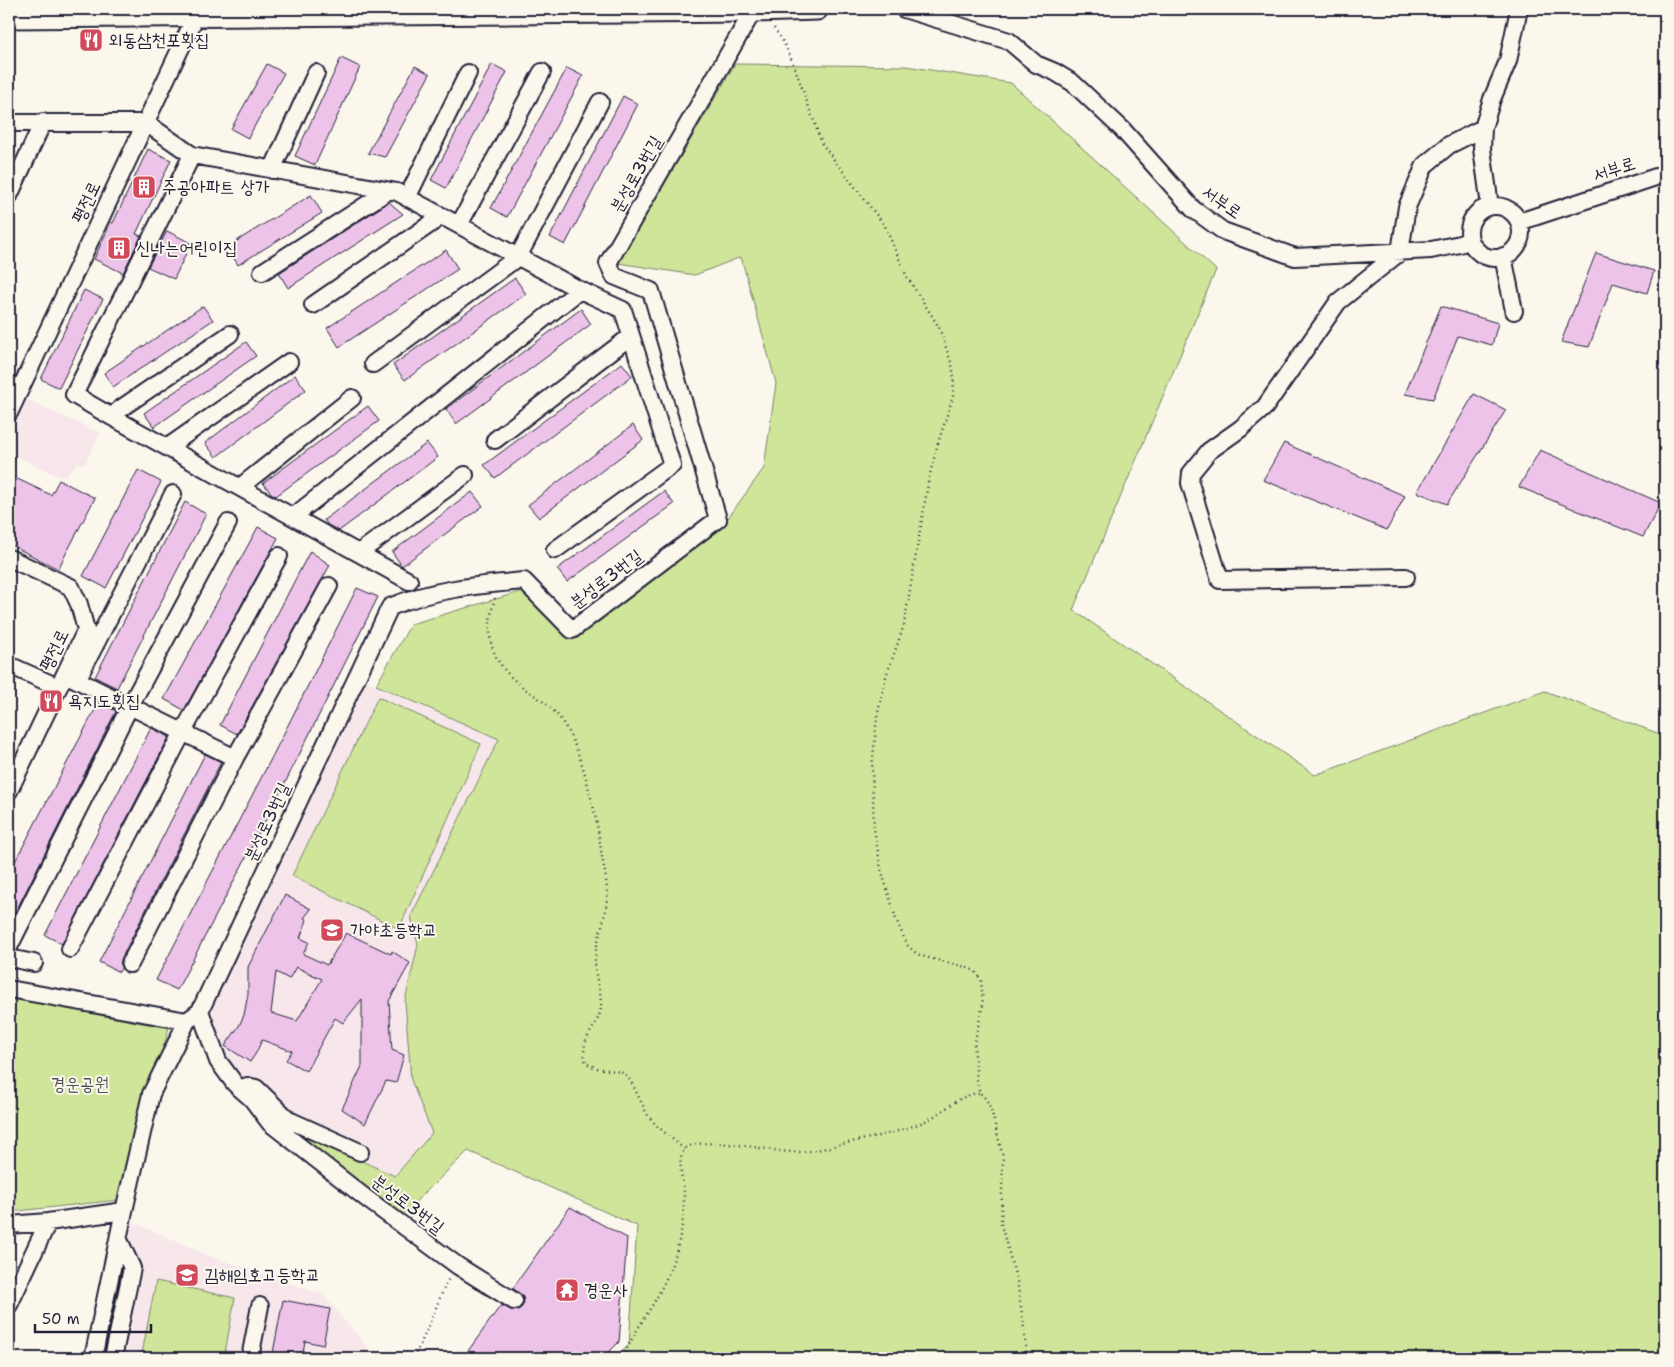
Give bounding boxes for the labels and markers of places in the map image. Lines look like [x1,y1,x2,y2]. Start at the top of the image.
restaurant icon: 외동삼천포횟집 [78,27,104,53]
place label: 외동삼천포횟집 [108,28,209,52]
building icon: 주공아파트 상가 [131,174,157,200]
place label: 주공아파트 상가 [162,175,270,199]
building icon: 신나는어린이집 [106,235,132,261]
place label: 신나는어린이집 [136,236,237,260]
restaurant icon: 욕지도횟집 [38,688,64,714]
place label: 욕지도횟집 [68,689,140,713]
school or university icon: 가야초등학교 [319,917,345,943]
place label: 가야초등학교 [350,918,437,942]
school or university icon: 김해임호고등학교 [174,1262,200,1288]
place label: 김해임호고등학교 [204,1263,320,1287]
temple icon: 경운사 [554,1277,580,1303]
place label: 경운사 [584,1278,628,1302]

